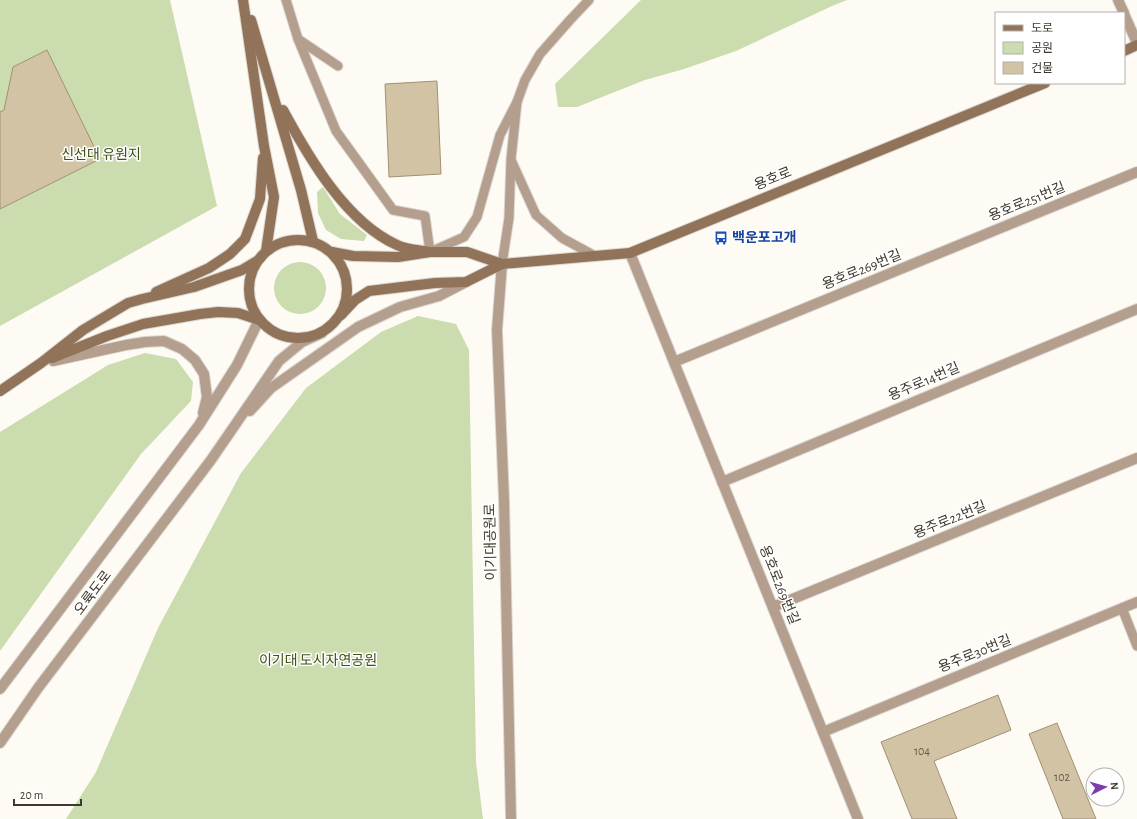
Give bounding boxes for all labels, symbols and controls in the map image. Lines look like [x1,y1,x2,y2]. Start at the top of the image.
legend [995,12,1125,84]
text: 도로 [1031,22,1053,34]
text: 공원 [1031,42,1053,54]
text: 건물 [1031,62,1053,74]
park label: 신선대 유원지 [61,147,141,162]
street label: 용호로 [752,165,794,193]
street label: 용호로251번길 [986,179,1067,224]
bus stop icon: 백운포고개 [713,230,729,246]
place label: 백운포고개 [732,230,796,245]
street label: 용호로269번길 [820,247,904,292]
street label: 용주로14번길 [886,360,962,403]
street label: 용주로22번길 [911,498,988,541]
street label: 이기대공원로 [482,503,499,581]
street label: 용호로269번길 [757,543,802,627]
street label: 오륙도로 [72,568,114,618]
street label: 용주로30번길 [936,632,1014,675]
park label: 이기대 도시자연공원 [259,653,377,668]
house number: 104 [914,745,930,757]
north arrow [1085,767,1125,807]
house number: 102 [1054,771,1070,783]
scale bar [14,781,81,807]
text: N [1109,782,1120,790]
text: 20 m [20,789,43,801]

